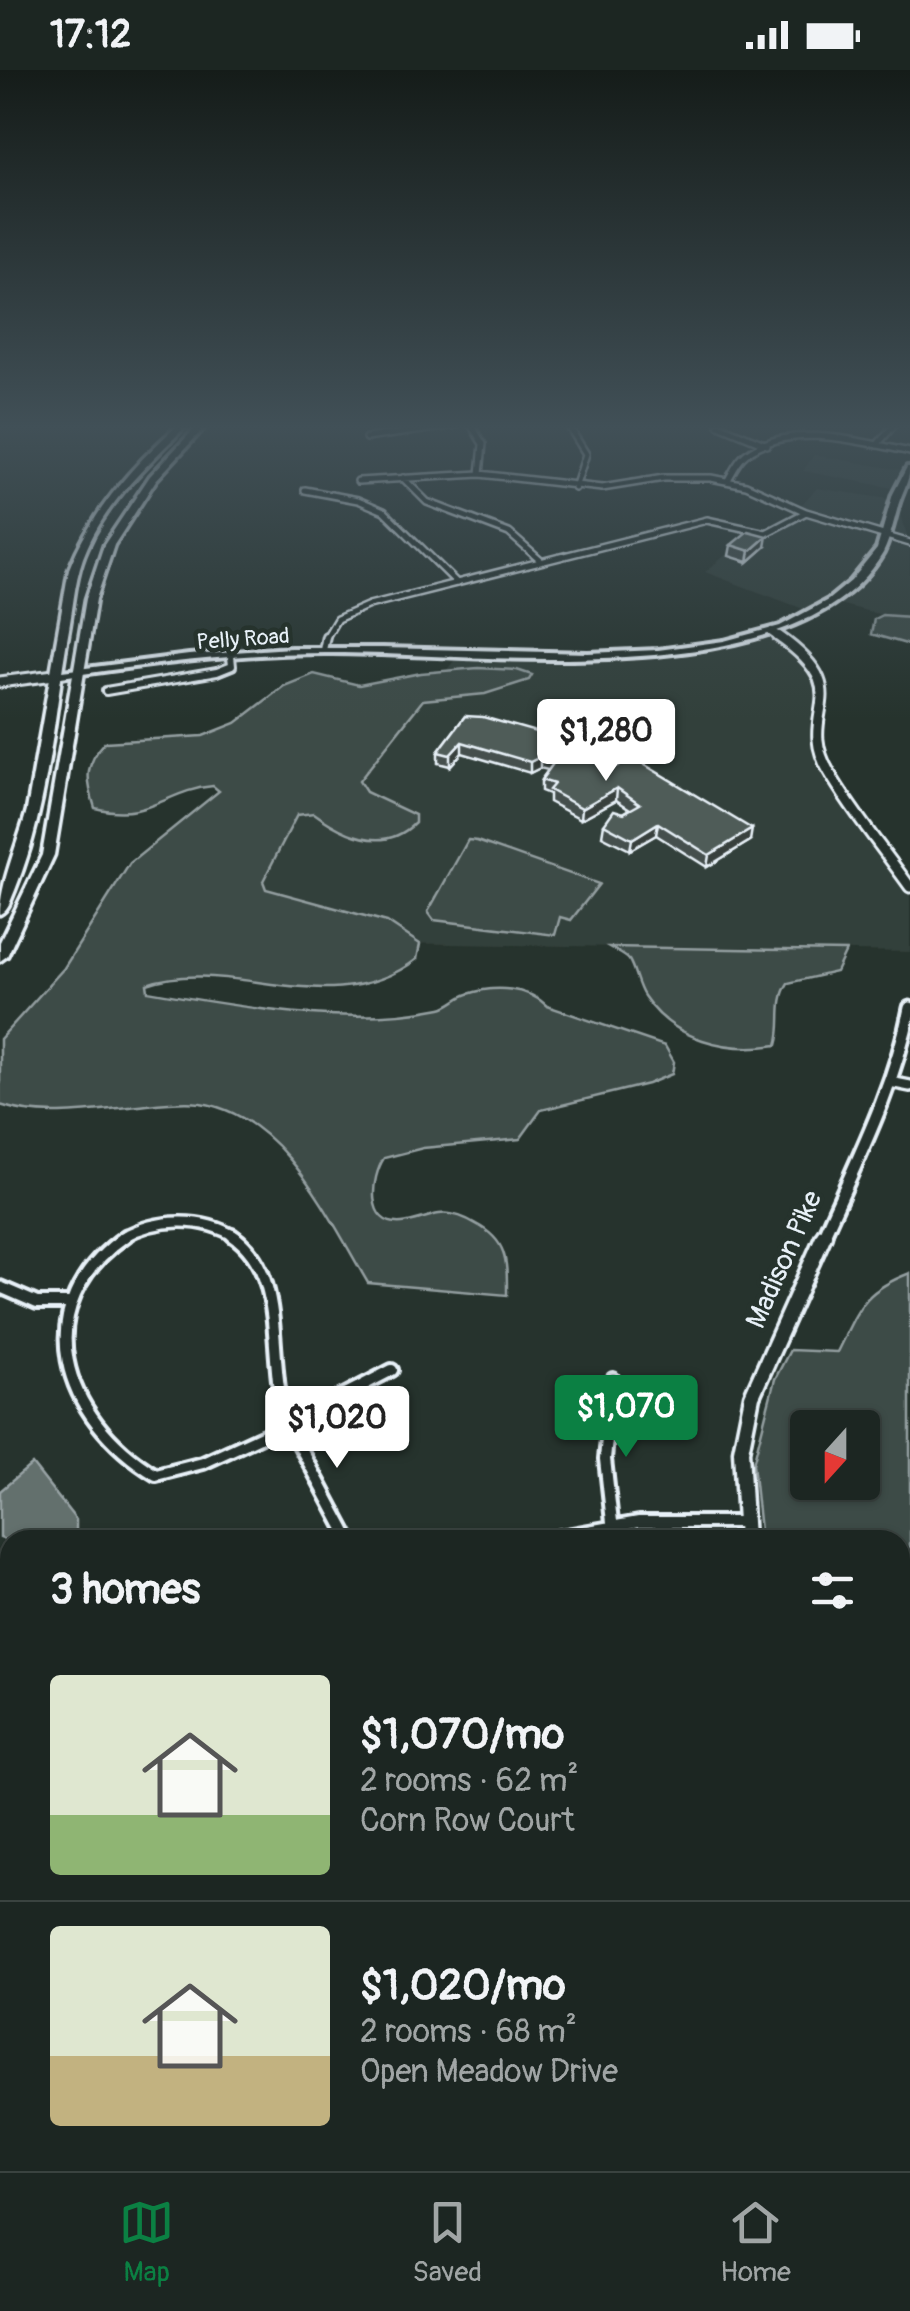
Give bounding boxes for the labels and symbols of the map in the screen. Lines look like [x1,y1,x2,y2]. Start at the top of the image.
street label: Pelly Road [196,622,291,656]
pin: $1,280 [525,699,687,784]
street label: Madison Pike [738,1185,830,1334]
pin: $1,070 [545,1375,707,1460]
pin: $1,020 [256,1386,418,1471]
north arrow [790,1410,880,1500]

